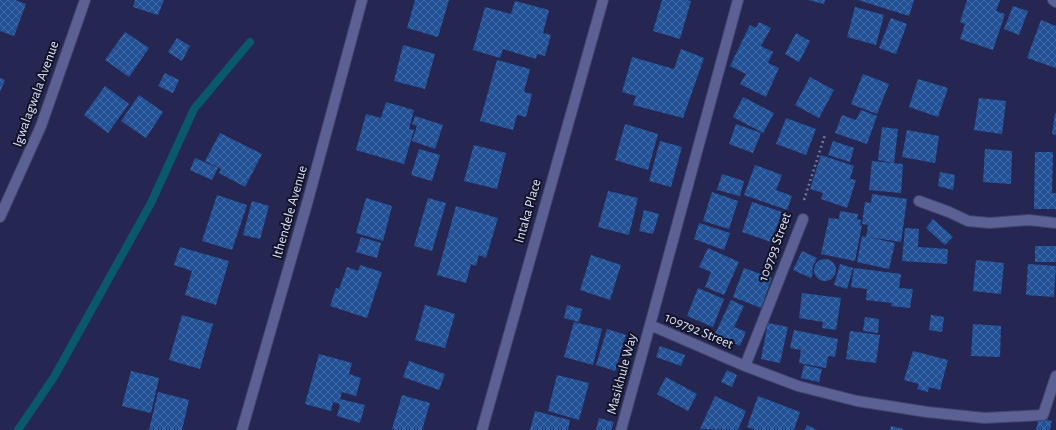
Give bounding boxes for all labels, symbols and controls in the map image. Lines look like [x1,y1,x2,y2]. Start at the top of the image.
street label: Igwalagwala Avenue [10,39,62,149]
street label: Ithendele Avenue [270,164,310,260]
street label: Intaka Place [512,177,544,245]
street label: 109793 Street [756,210,794,283]
street label: 109792 Street [663,310,736,352]
street label: Masikhule Way [604,332,640,416]

